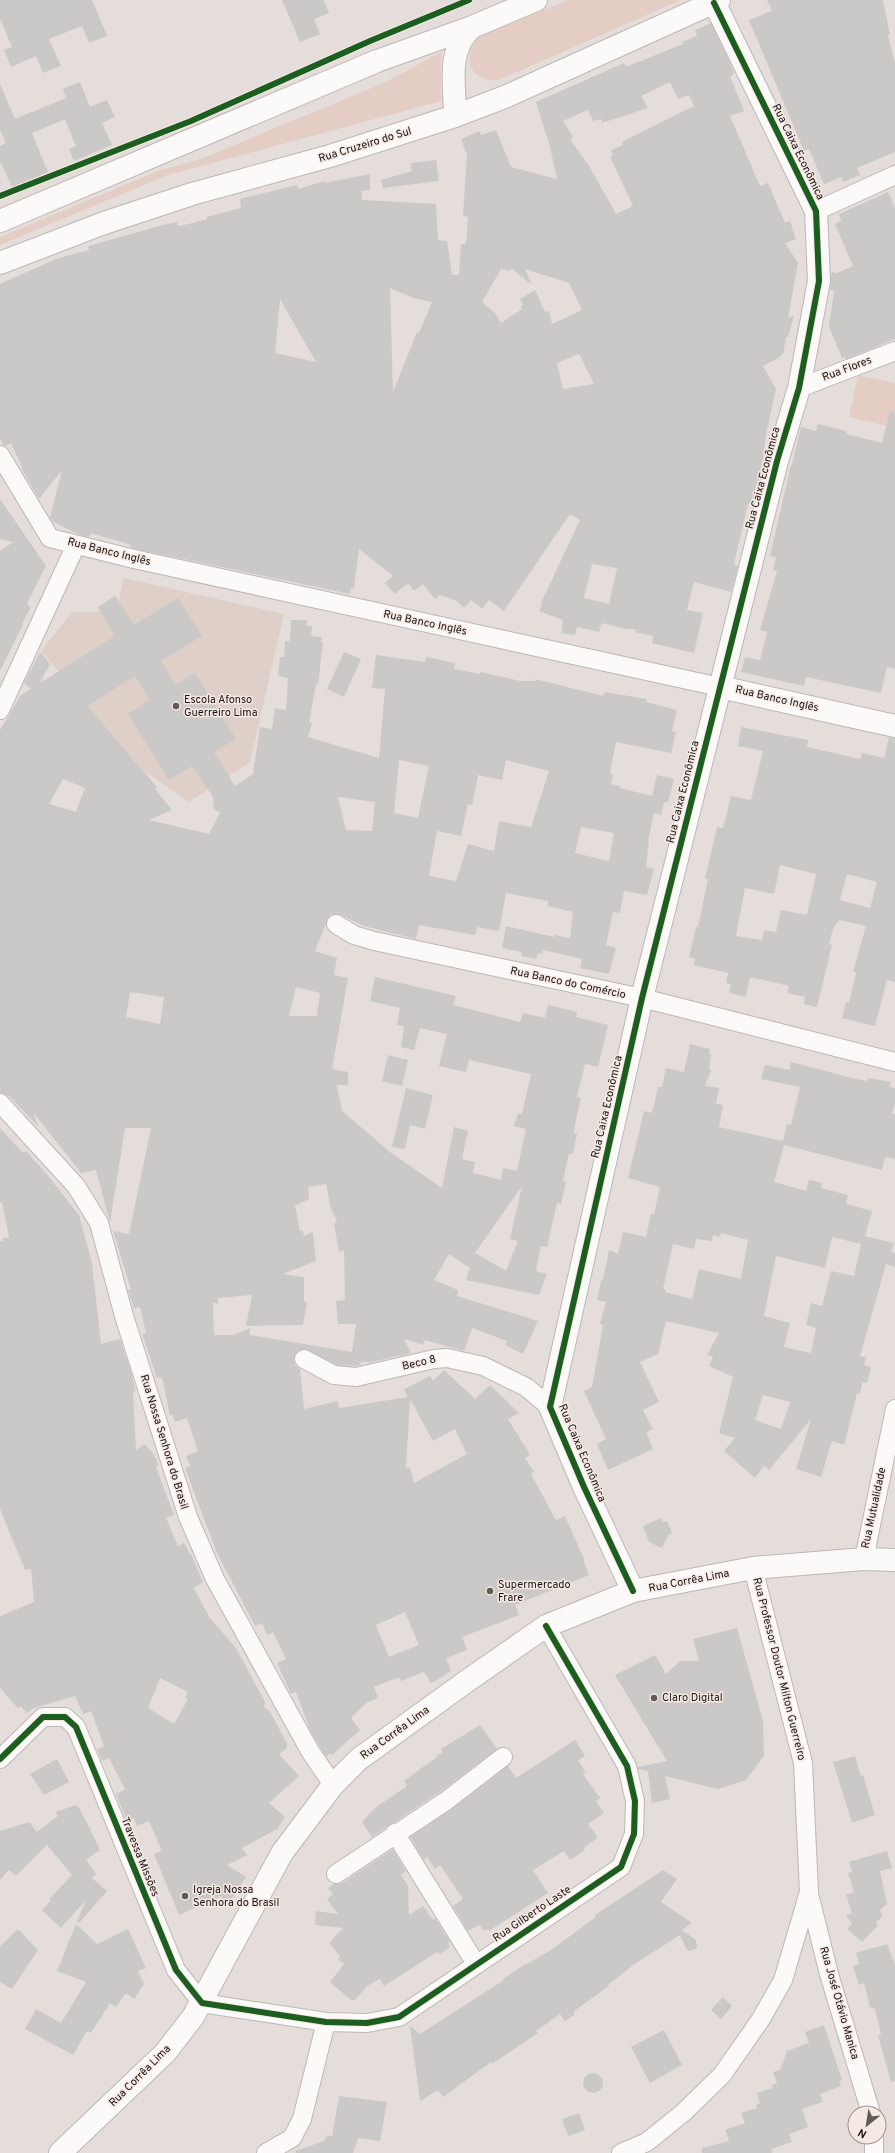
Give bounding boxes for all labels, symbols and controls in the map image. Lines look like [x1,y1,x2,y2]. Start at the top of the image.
street label: Rua Caixa Econômica [769,102,827,202]
street label: Rua Cruzeiro do Sul [317,124,413,166]
street label: Rua Flores [820,353,874,385]
street label: Rua Caixa Econômica [743,425,783,531]
street label: Rua Banco Inglês [66,535,152,569]
street label: Rua Banco Inglês [382,607,468,639]
street label: Rua Banco Inglês [734,683,820,715]
place label: Escola Afonso Guerreiro Lima [184,693,258,720]
marker: Escola Afonso Guerreiro Lima [171,701,181,711]
street label: Rua Caixa Econômica [663,739,703,845]
street label: Rua Banco do Comércio [509,964,627,1002]
street label: Rua Caixa Econômica [588,1054,626,1160]
street label: Beco 8 [401,1352,437,1374]
street label: Rua Nossa Senhora do Brasil [137,1373,191,1511]
street label: Rua Caixa Econômica [555,1402,609,1504]
street label: Rua Mutualidade [859,1466,889,1550]
street label: Rua Corrêa Lima [647,1566,731,1596]
street label: Rua Professor Doutor Milton Guerreiro [749,1576,809,1762]
place label: Supermercado Frare [498,1578,571,1605]
marker: Supermercado Frare [485,1586,495,1596]
place label: Claro Digital [662,1691,723,1705]
marker: Claro Digital [649,1693,659,1703]
street label: Rua Corrêa Lima [358,1703,432,1763]
street label: Travessa Missões [118,1815,162,1899]
place label: Igreja Nossa Senhora do Brasil [193,1883,279,1910]
street label: Rua Gilberto Laste [490,1883,574,1945]
marker: Igreja Nossa Senhora do Brasil [180,1891,190,1901]
street label: Rua José Otávio Manica [816,1945,862,2061]
street label: Rua Corrêa Lima [106,2042,174,2110]
north arrow [847,2105,887,2145]
text: N [856,2125,869,2141]

